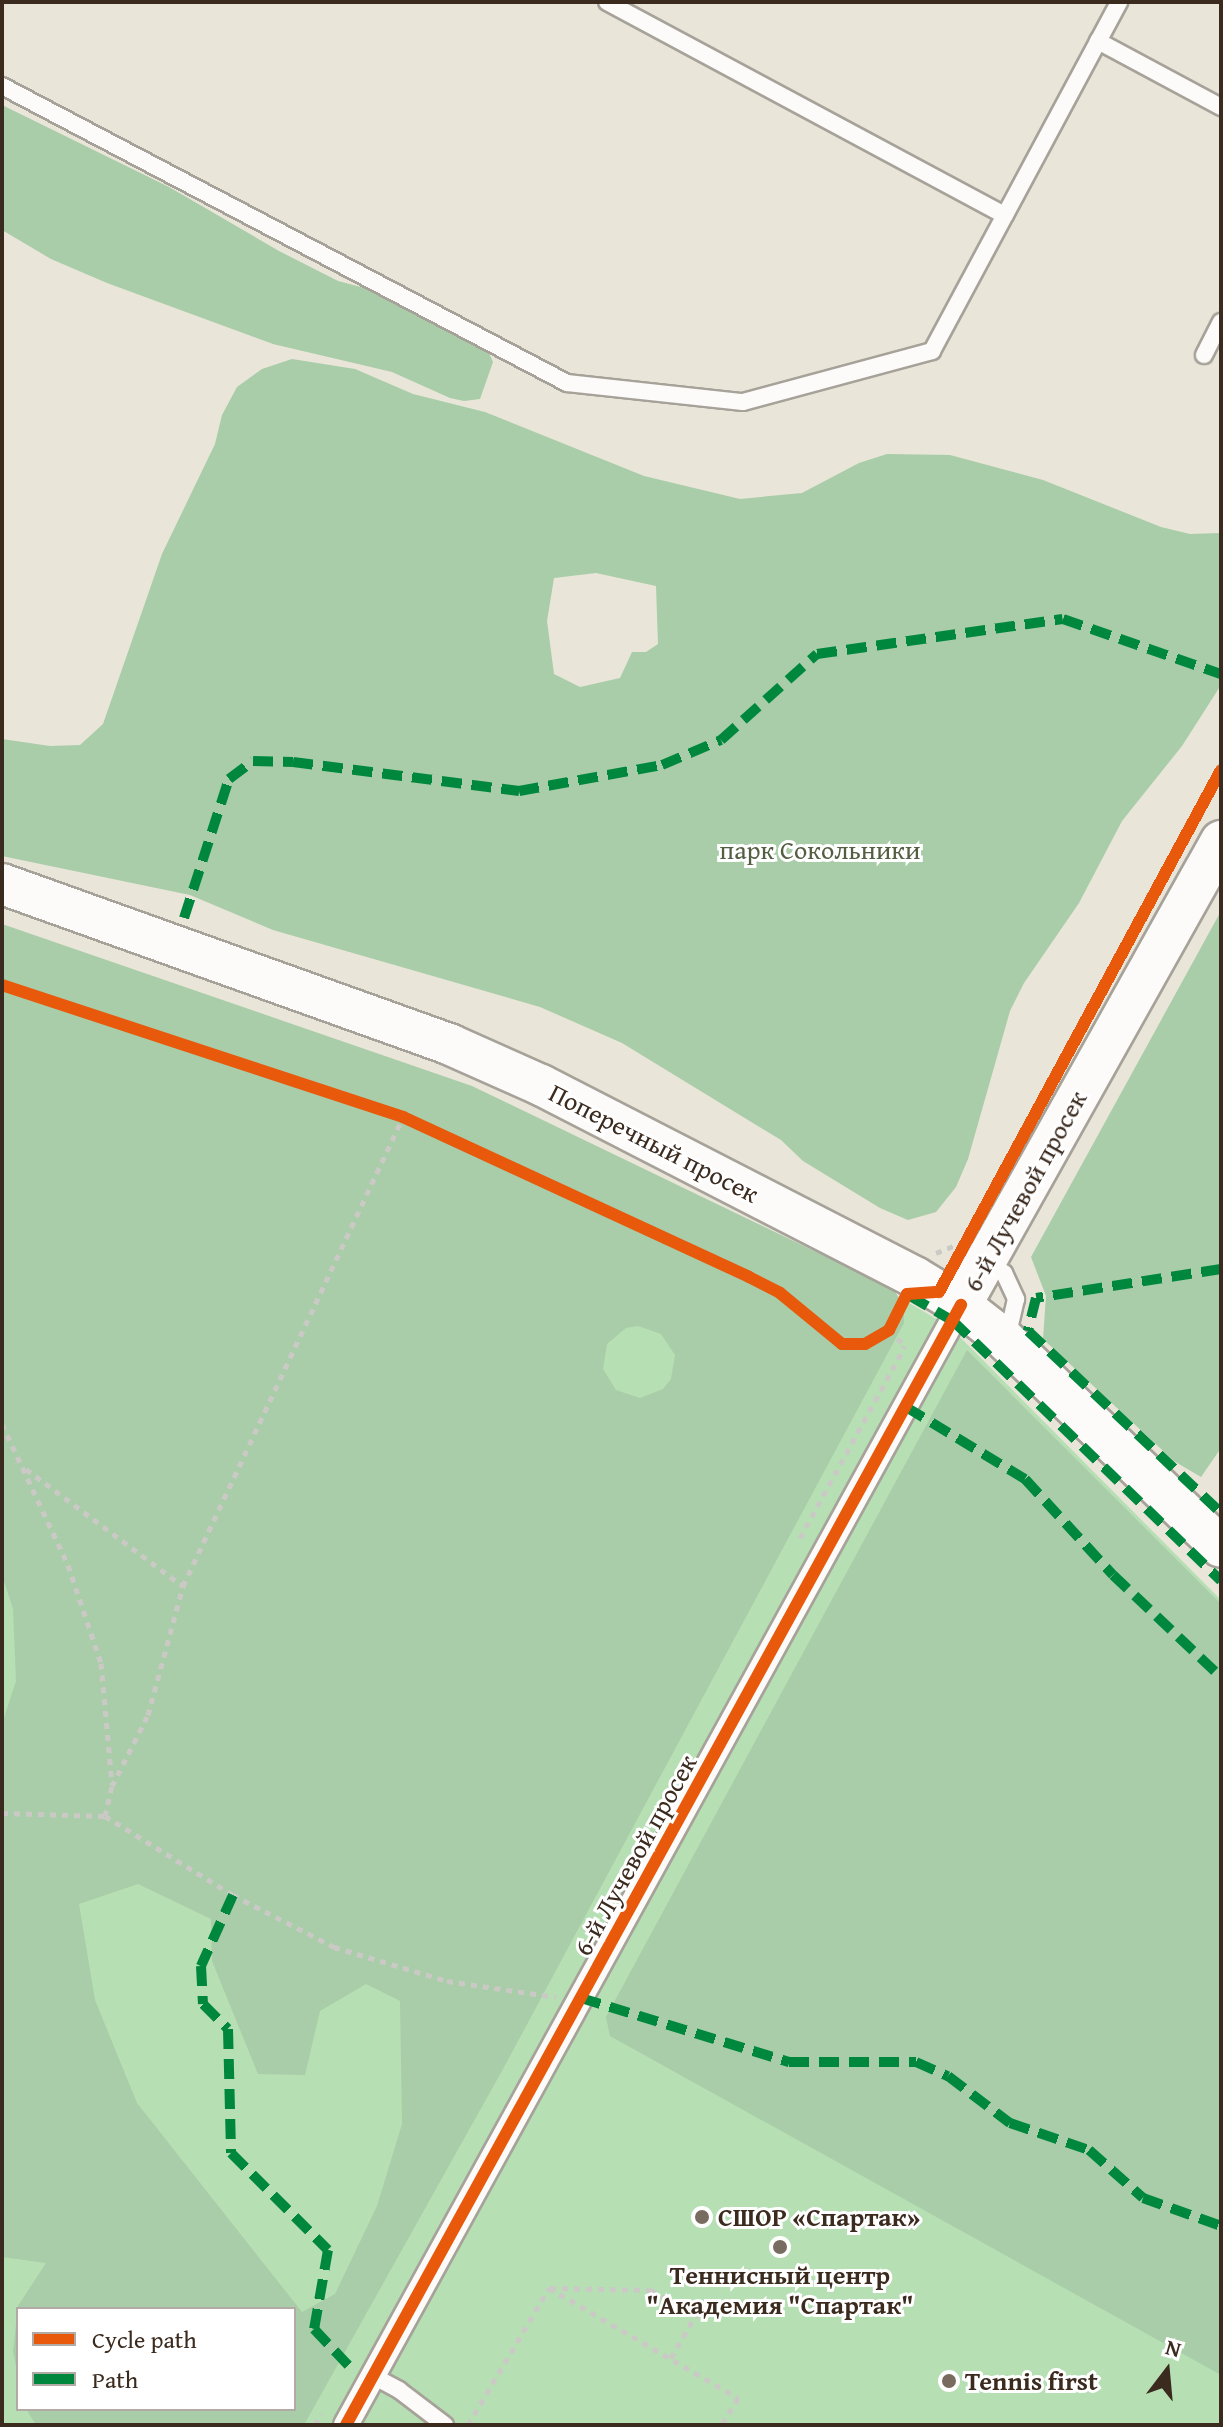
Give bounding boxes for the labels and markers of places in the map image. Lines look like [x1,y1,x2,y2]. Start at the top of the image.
place label: СШОР «Спартак» [718,2201,920,2233]
marker: СШОР «Спартак» [693,2208,711,2226]
marker: Теннисный центр "Академия "Спартак" [771,2238,789,2256]
place label: Теннисный центр "Академия "Спартак" [646,2259,914,2320]
place label: Tennis first [965,2365,1098,2397]
marker: Tennis first [940,2372,958,2390]

